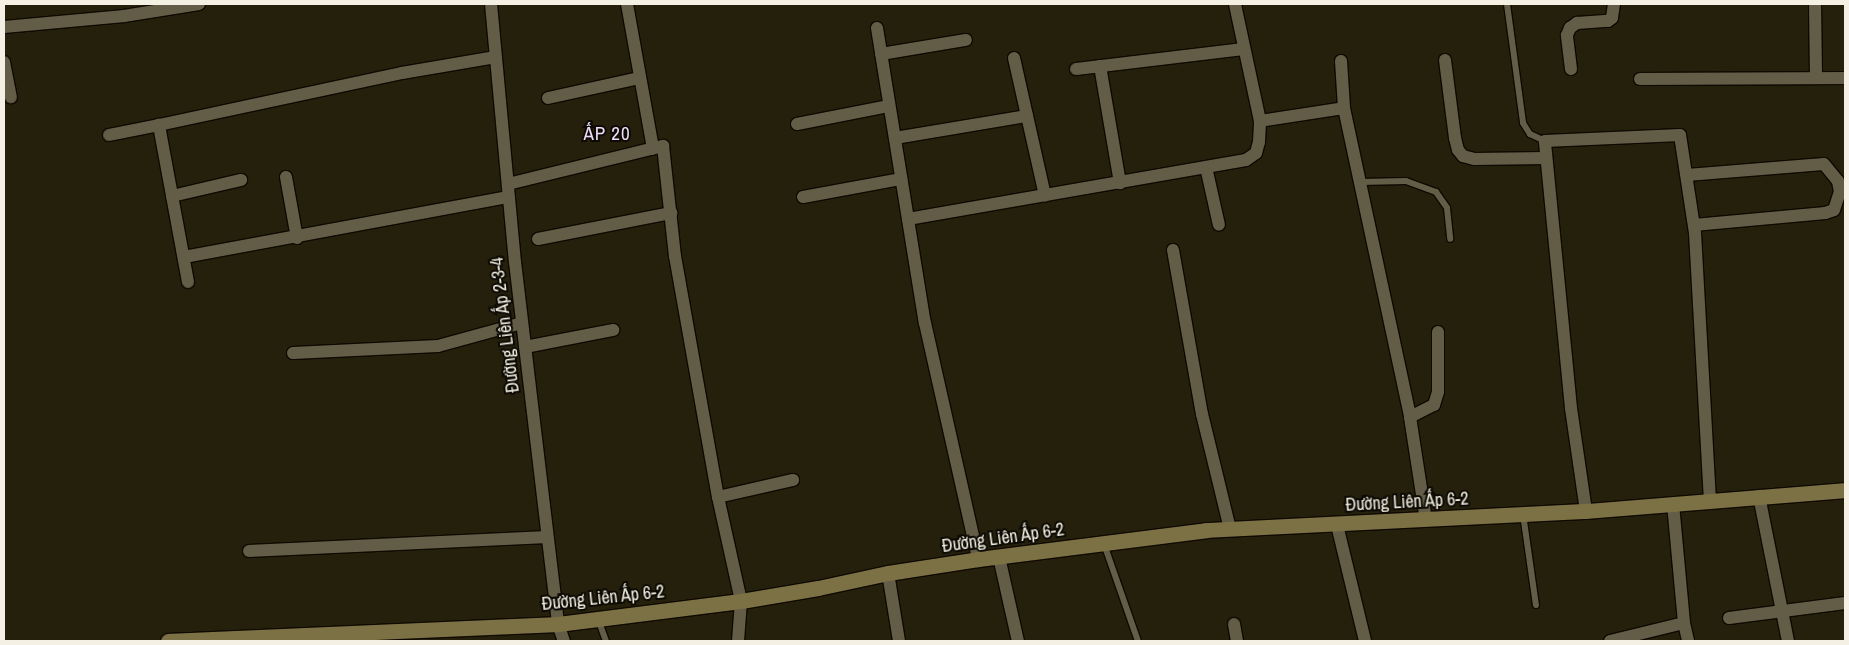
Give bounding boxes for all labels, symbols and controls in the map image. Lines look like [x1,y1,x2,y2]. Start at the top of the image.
district label: ẤP 20 [583,123,631,145]
street label: Đường Liên Ấp 2-3-4 [486,256,524,394]
street label: Đường Liên Ấp 6-2 [1345,488,1469,516]
street label: Đường Liên Ấp 6-2 [940,519,1066,557]
street label: Đường Liên Ấp 6-2 [540,581,666,615]

